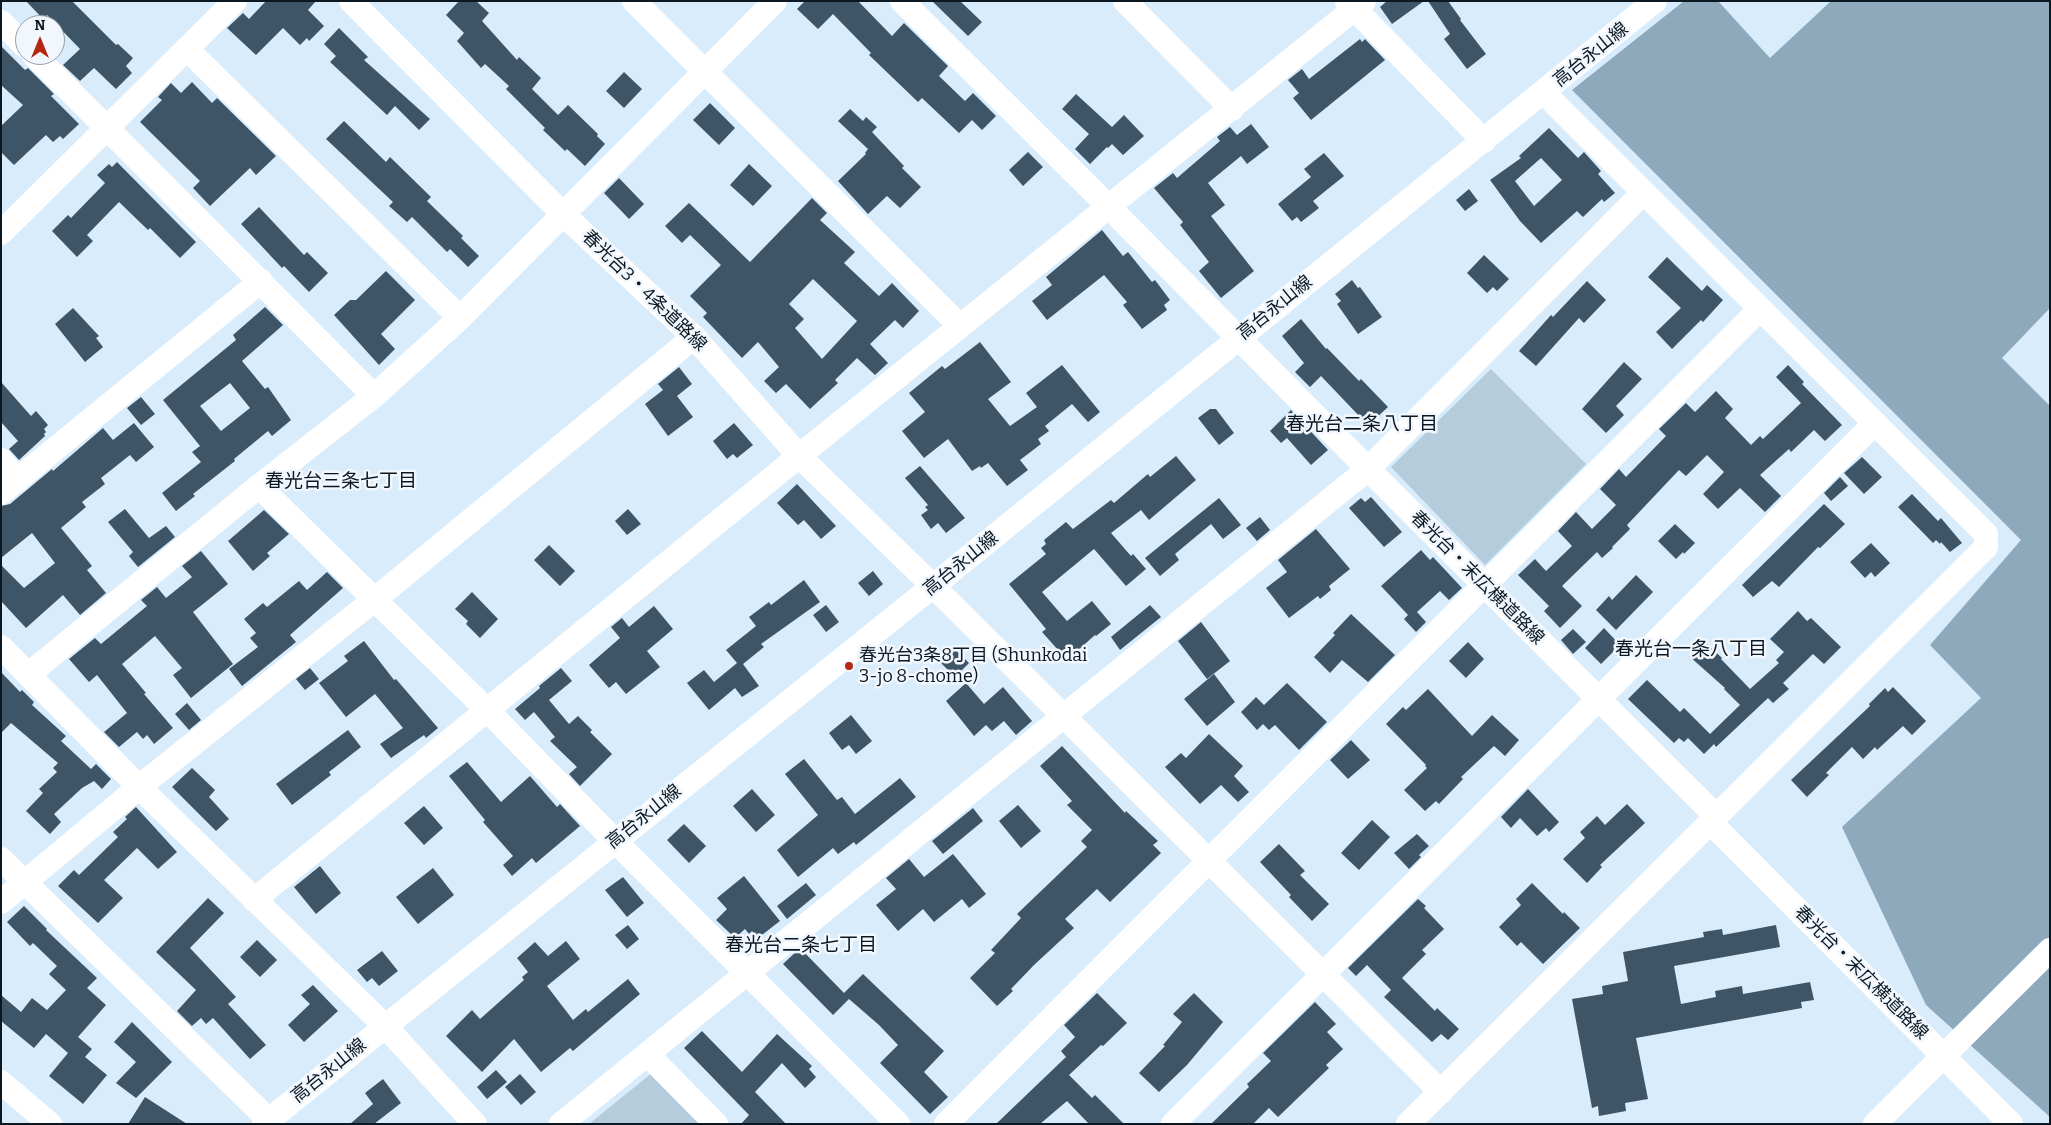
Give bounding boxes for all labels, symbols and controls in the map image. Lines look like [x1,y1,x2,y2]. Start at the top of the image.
north arrow [15,15,65,65]
text: N [35,17,45,34]
street label: 高台永山線 [1549,18,1633,92]
street label: 春光台3・4条道路線 [577,226,711,356]
street label: 高台永山線 [1233,271,1317,345]
district label: 春光台二条八丁目 [1286,414,1438,436]
district label: 春光台三条七丁目 [265,471,417,493]
street label: 春光台・末広横道路線 [1406,507,1548,649]
street label: 高台永山線 [919,527,1003,601]
district label: 春光台一条八丁目 [1615,639,1767,661]
place label: 春光台3条8丁目 (Shunkodai 3-jo 8-chome) [859,645,1087,688]
marker: 春光台3条8丁目 (Shunkodai 3-jo 8-chome) [843,660,855,672]
street label: 高台永山線 [602,780,686,854]
street label: 春光台・末広横道路線 [1790,902,1932,1044]
district label: 春光台二条七丁目 [725,935,877,957]
street label: 高台永山線 [287,1034,371,1108]

